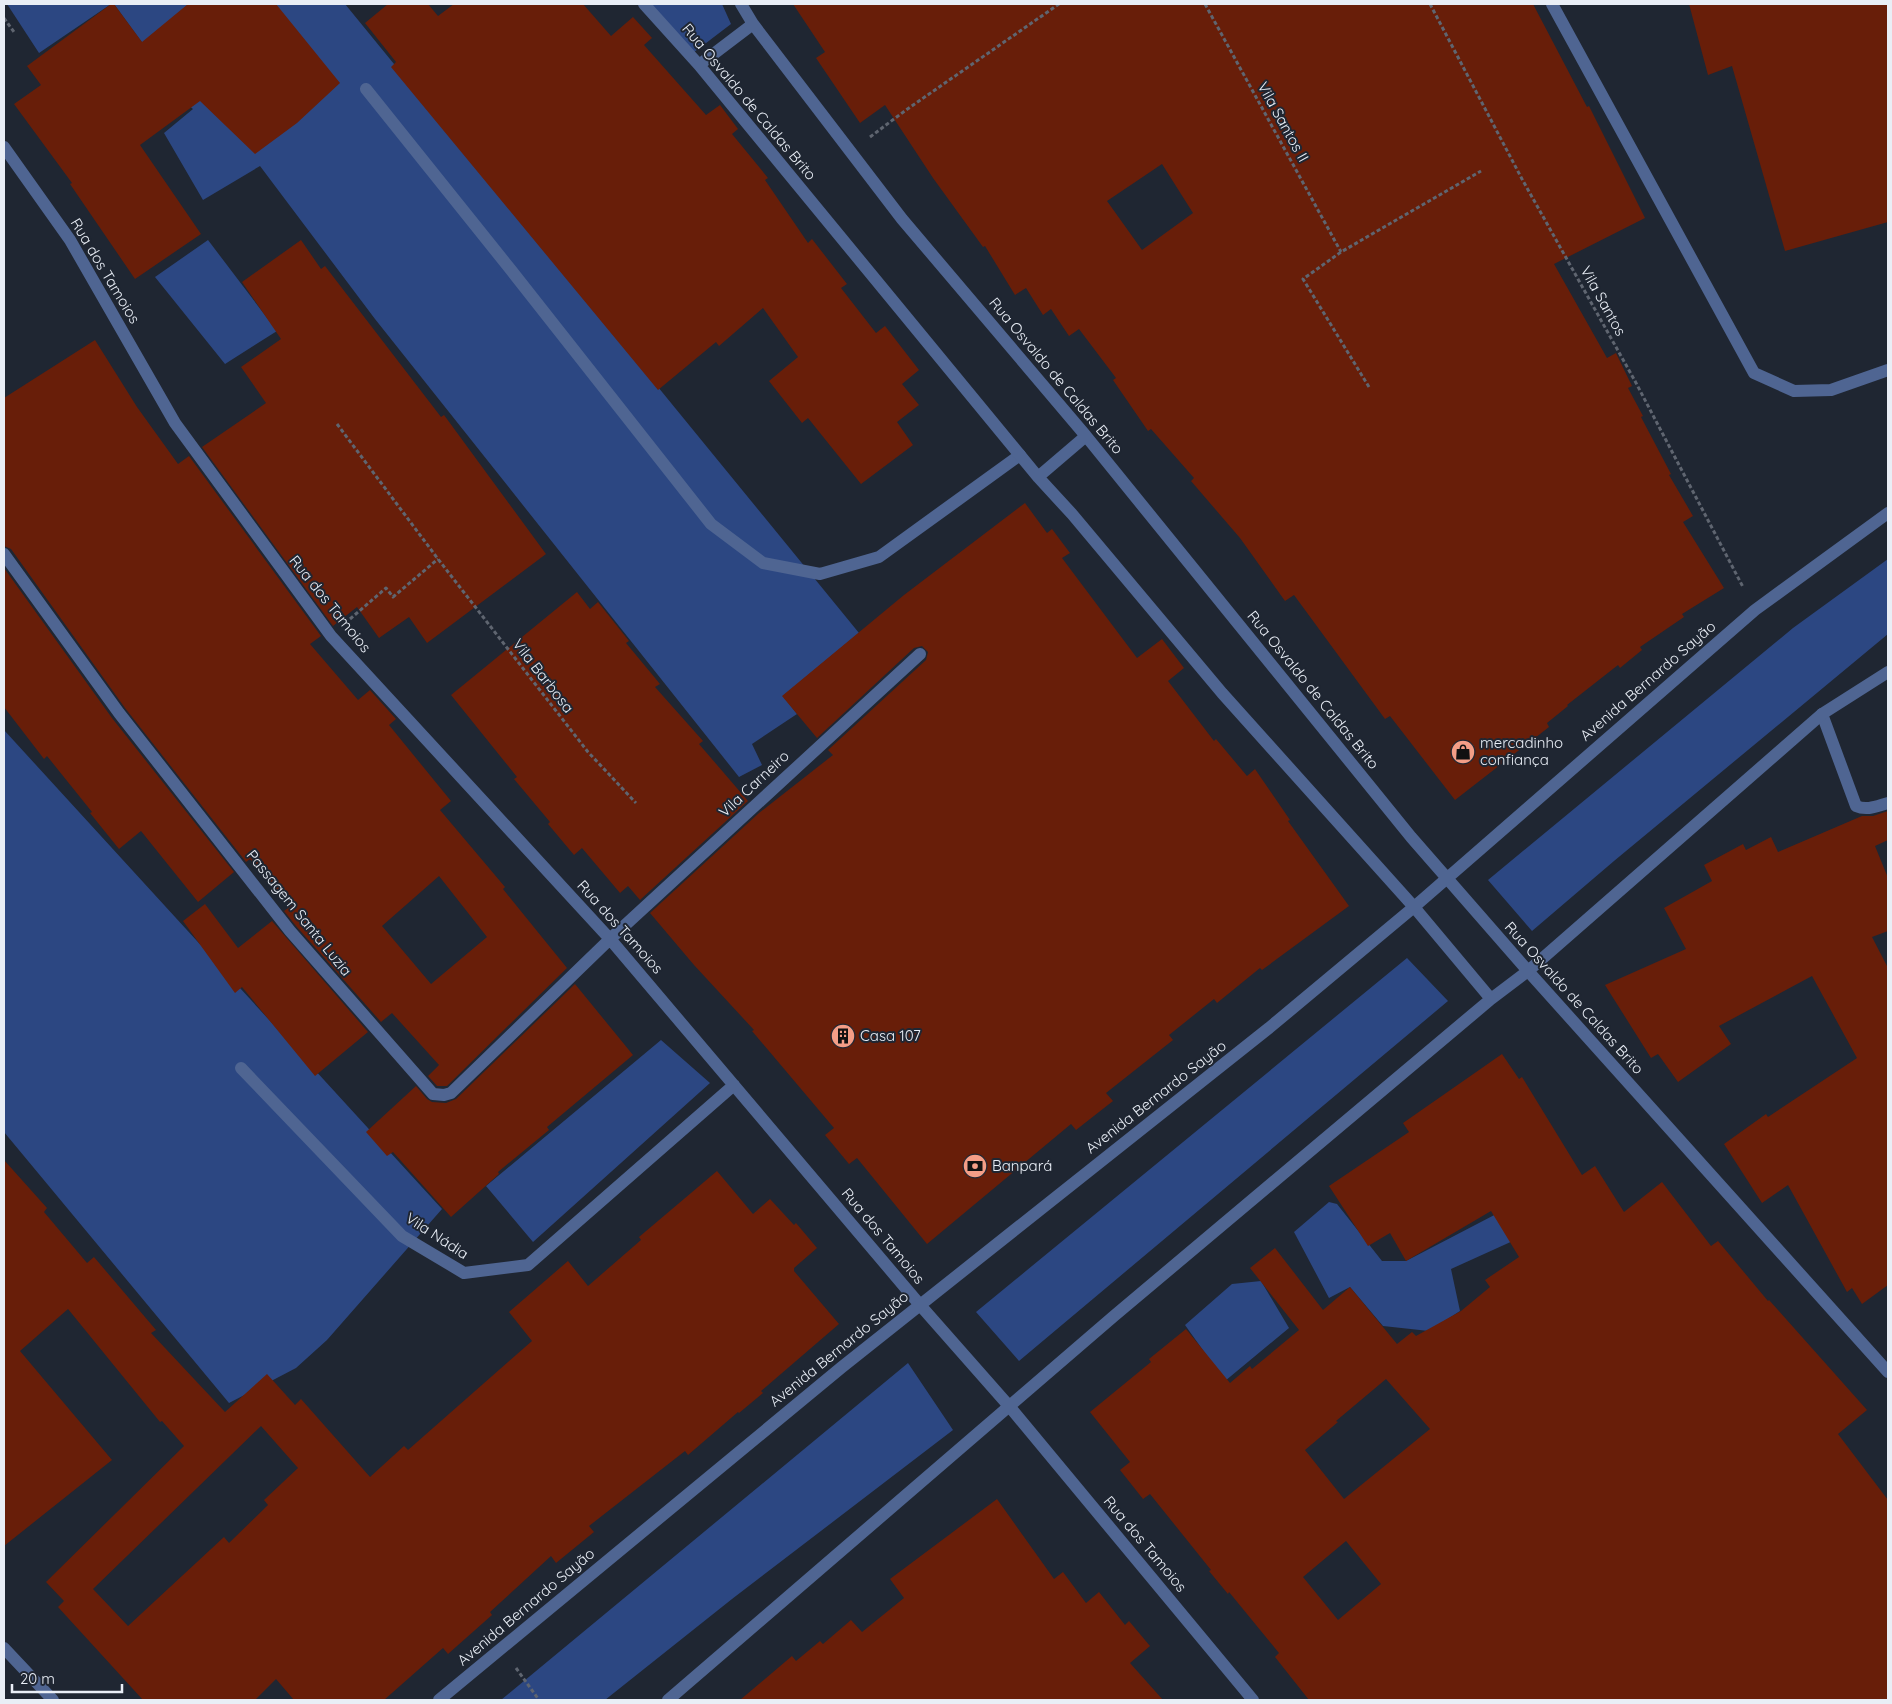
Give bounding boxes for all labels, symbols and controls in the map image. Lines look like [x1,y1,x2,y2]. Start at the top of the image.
street label: Rua Osvaldo de Caldas Brito [678,19,821,184]
street label: Vila Santos II [1254,78,1313,165]
street label: Rua dos Tamoios [66,215,144,327]
street label: Vila Santos [1576,262,1630,339]
street label: Rua Osvaldo de Caldas Brito [985,293,1128,458]
street label: Rua dos Tamoios [285,551,375,656]
street label: Rua Osvaldo de Caldas Brito [1243,607,1383,773]
street label: Avenida Bernardo Sayão [1576,617,1719,745]
street label: Vila Barbosa [509,635,578,717]
place label: mercadinho confiança [1480,733,1563,769]
shop icon: mercadinho confiança [1450,739,1476,765]
street label: Vila Carneiro [715,746,793,821]
street label: Passagem Santa Luzia [243,846,356,980]
street label: Rua dos Tamoios [573,876,667,977]
street label: Rua Osvaldo de Caldas Brito [1501,917,1648,1078]
building icon: Casa 107 [830,1023,856,1049]
place label: Casa 107 [860,1026,921,1045]
street label: Avenida Bernardo Sayão [1082,1036,1230,1157]
bank icon: Banpará [962,1153,988,1179]
place label: Banpará [992,1156,1052,1175]
street label: Rua dos Tamoios [838,1184,929,1288]
street label: Vila Nádia [402,1208,472,1263]
street label: Avenida Bernardo Sayão [765,1287,912,1411]
street label: Rua dos Tamoios [1100,1492,1191,1596]
street label: Avenida Bernardo Sayão [453,1544,598,1670]
scale bar [12,1662,122,1694]
text: 20 m [20,1669,55,1688]

